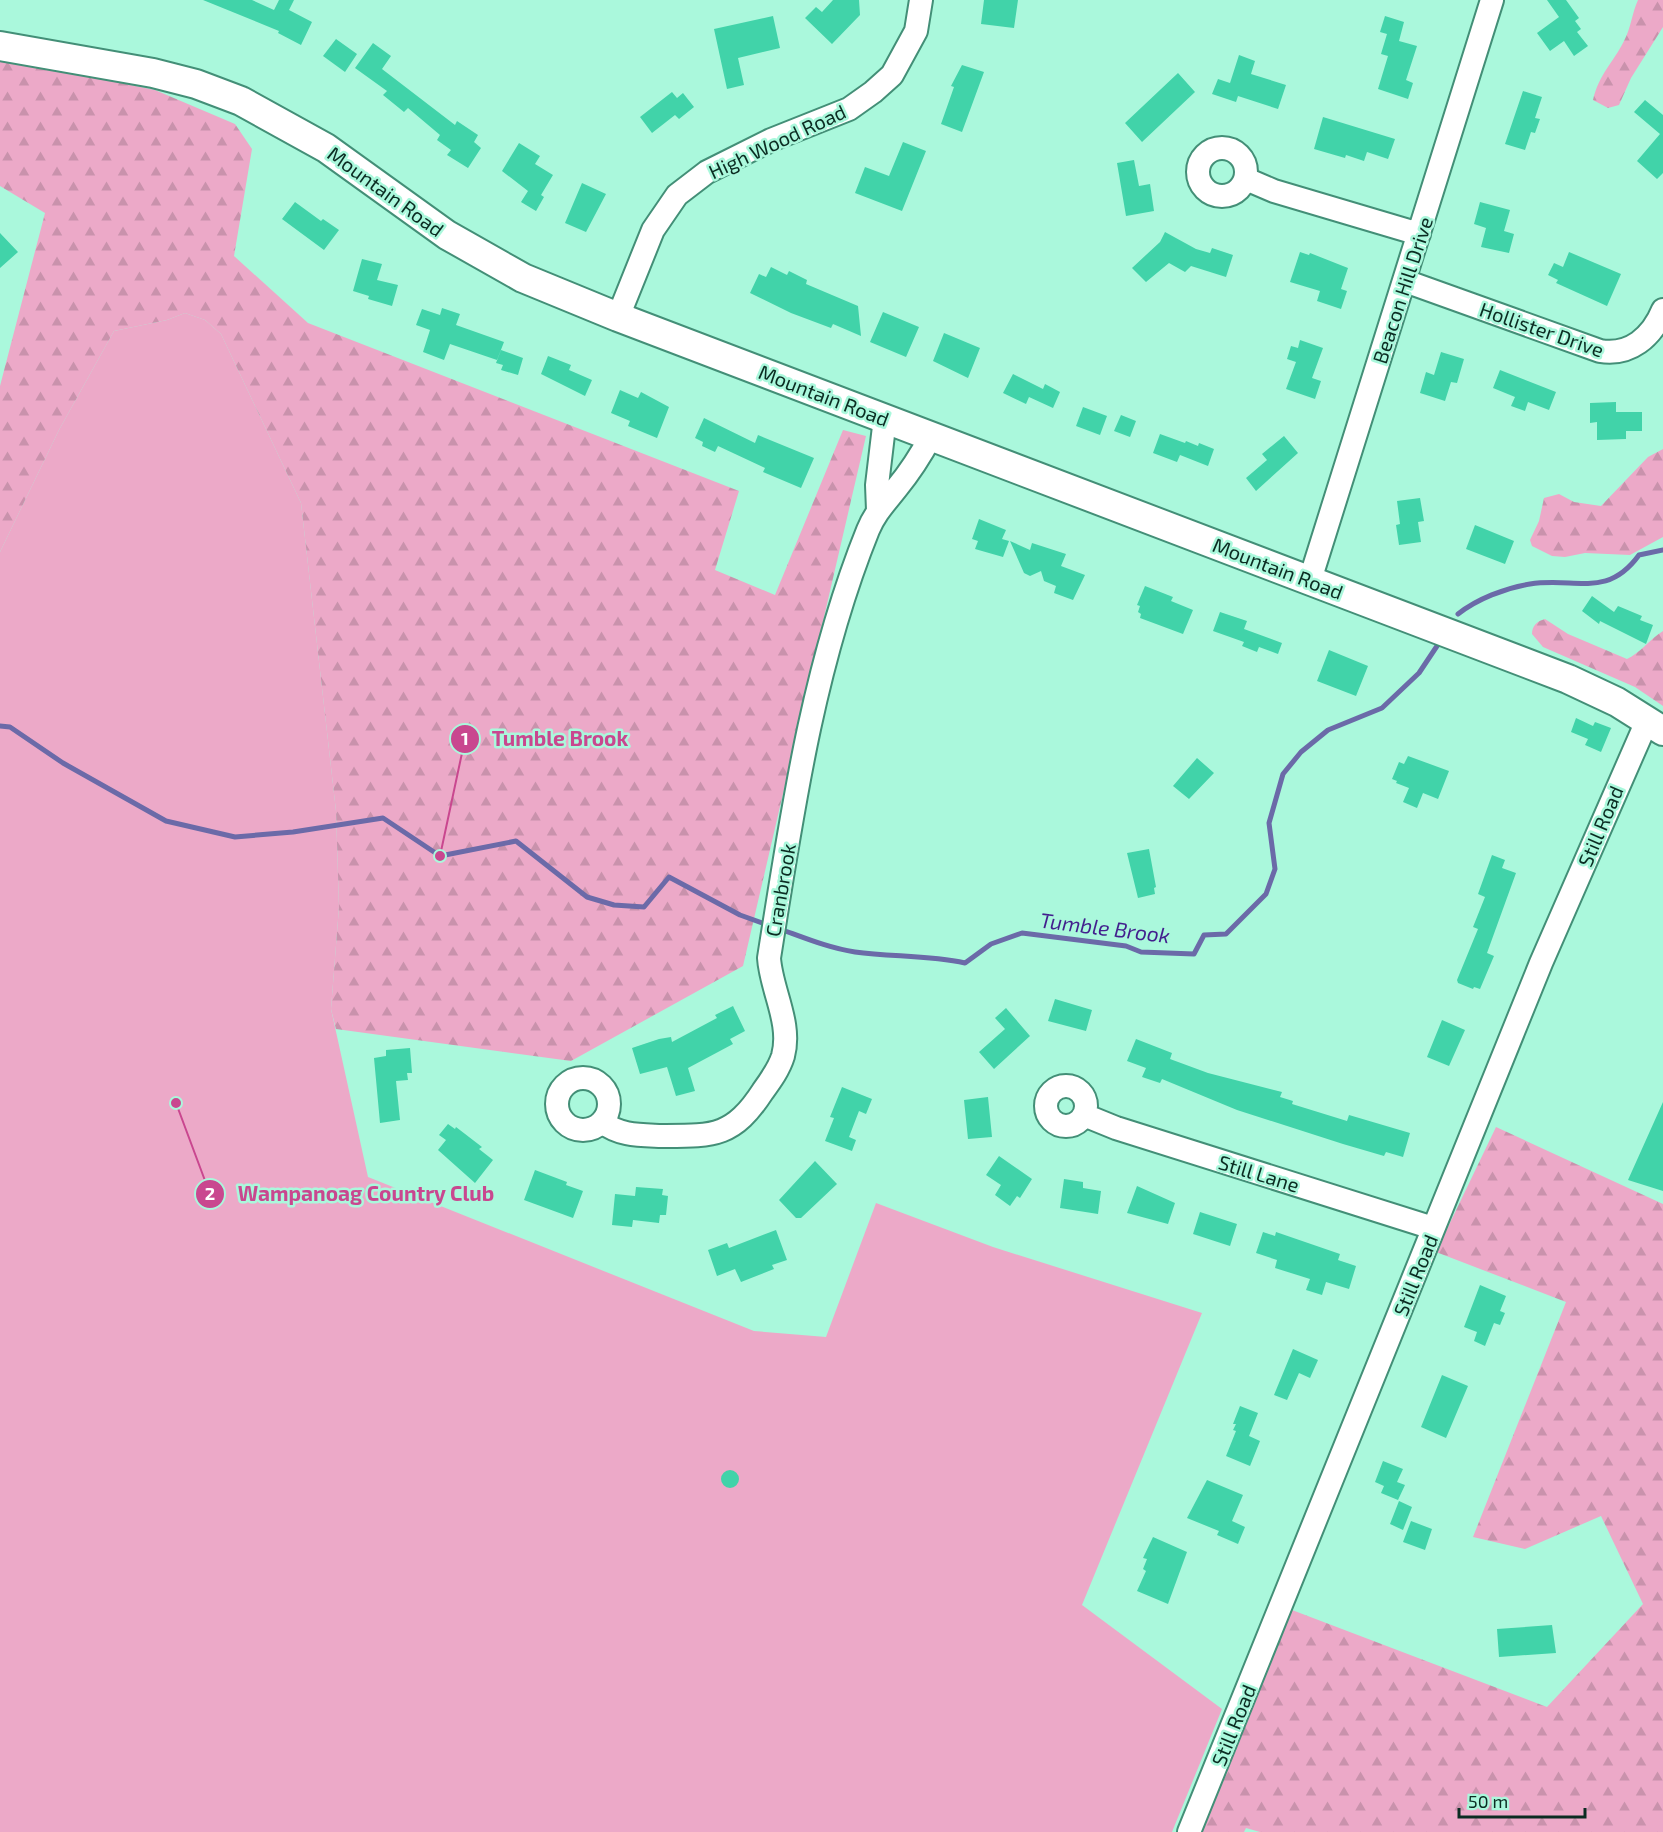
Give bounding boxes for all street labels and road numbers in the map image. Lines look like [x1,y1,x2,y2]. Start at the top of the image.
street label: High Wood Road [705,99,849,183]
street label: Mountain Road [323,141,449,241]
street label: Beacon Hill Drive [1367,214,1437,366]
street label: Hollister Drive [1477,297,1607,361]
street label: Mountain Road [755,359,893,431]
street label: Mountain Road [1209,532,1347,604]
street label: Still Road [1572,782,1628,870]
street label: Cranbrook [760,842,800,938]
street label: Still Lane [1216,1149,1302,1197]
street label: Still Road [1388,1231,1442,1319]
street label: Still Road [1206,1681,1260,1769]

